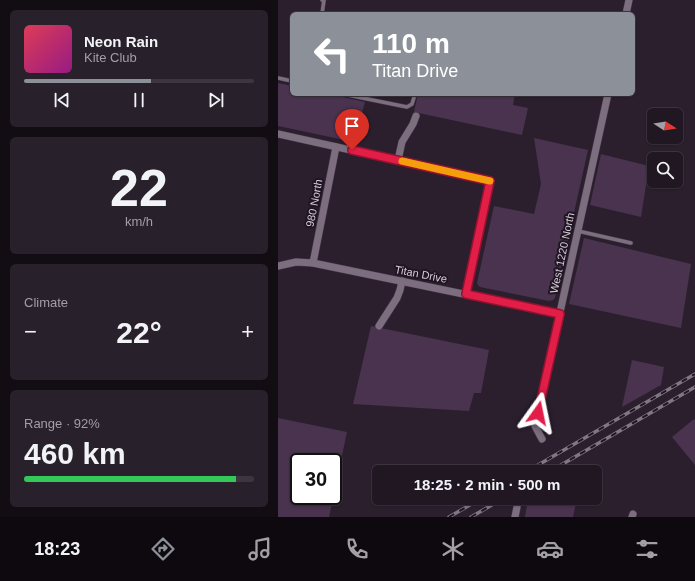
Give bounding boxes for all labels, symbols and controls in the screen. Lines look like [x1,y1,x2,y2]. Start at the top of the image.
icon: left [306,28,358,80]
text: 110 m [372,28,450,59]
text: Neon Rain [84,33,158,50]
text: Kite Club [84,50,137,65]
text: Titan Drive [372,61,458,81]
icon: previous [51,89,73,111]
icon: pause [128,89,150,111]
icon: next [205,89,227,111]
north arrow [647,108,683,144]
map controls [647,108,683,188]
pin [335,109,369,150]
icon: arrive [341,115,363,137]
button: search [647,152,683,188]
text: 22 [110,159,168,217]
street label: 980 North [304,178,324,228]
street label: West 1220 North [548,211,576,295]
text: km/h [125,214,153,229]
street label: Titan Drive [394,263,448,285]
text: Climate [24,295,68,310]
text: 22° [116,316,162,349]
text: − [24,319,37,344]
text: + [241,319,254,344]
position arrow [517,392,559,434]
text: Range · 92% [24,416,100,431]
text: 460 km [24,437,126,470]
speed limit sign: 30 [290,453,342,505]
text: 18:25 · 2 min · 500 m [414,476,560,493]
icon: directions [149,535,177,563]
icon: music [246,535,274,563]
icon: phone [343,535,371,563]
icon: climate [439,535,467,563]
icon: car [536,535,564,563]
icon: filters [633,535,661,563]
text: 18:23 [34,539,80,559]

